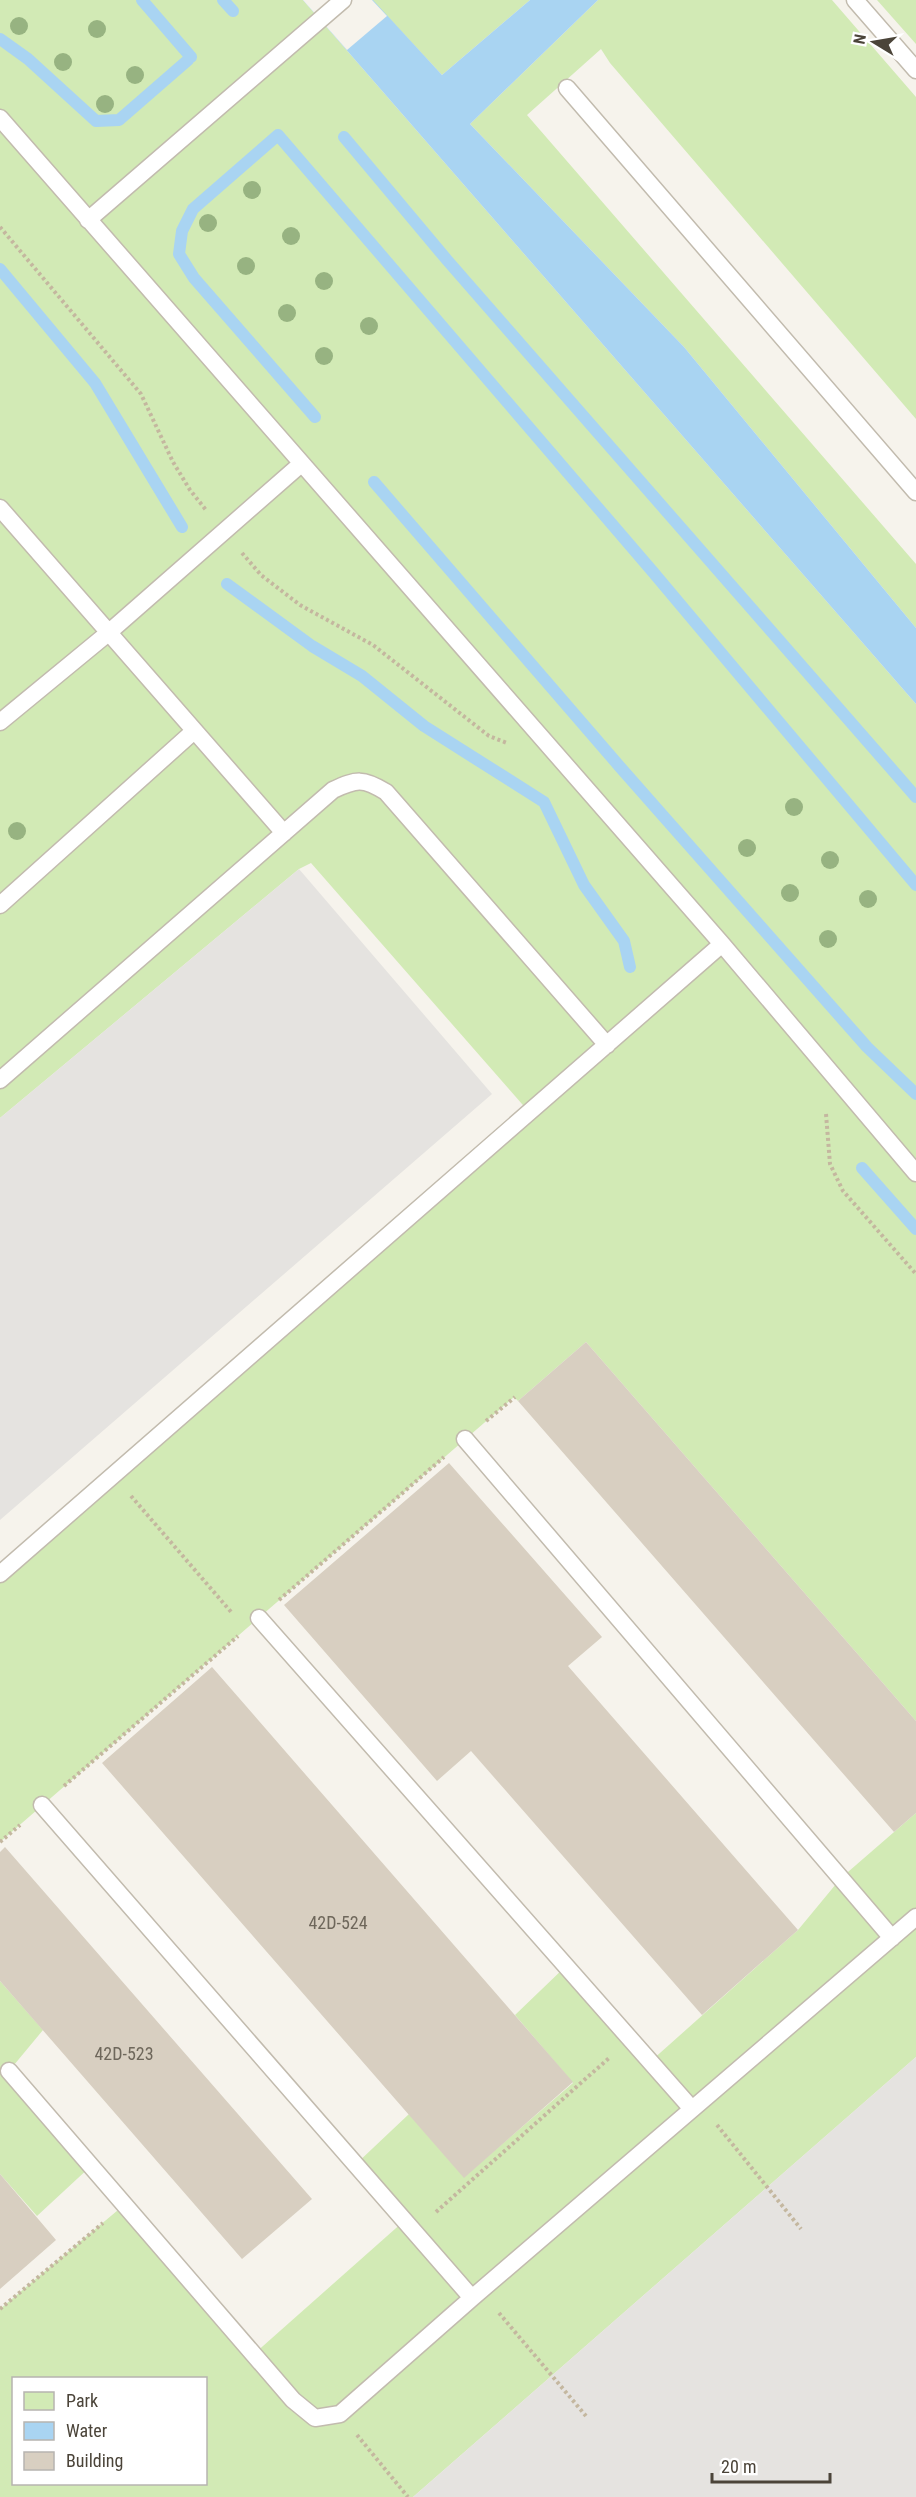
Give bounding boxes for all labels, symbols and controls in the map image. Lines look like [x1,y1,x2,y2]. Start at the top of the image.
north arrow [844,12,904,72]
text: N [850,33,870,46]
house number: 42D-524 [308,1912,368,1933]
house number: 42D-523 [94,2043,154,2064]
legend [12,2377,207,2485]
text: Park [66,2390,98,2411]
text: Water [66,2420,108,2441]
scale bar [712,2446,830,2484]
text: Building [66,2450,123,2471]
text: 20 m [721,2456,756,2477]

